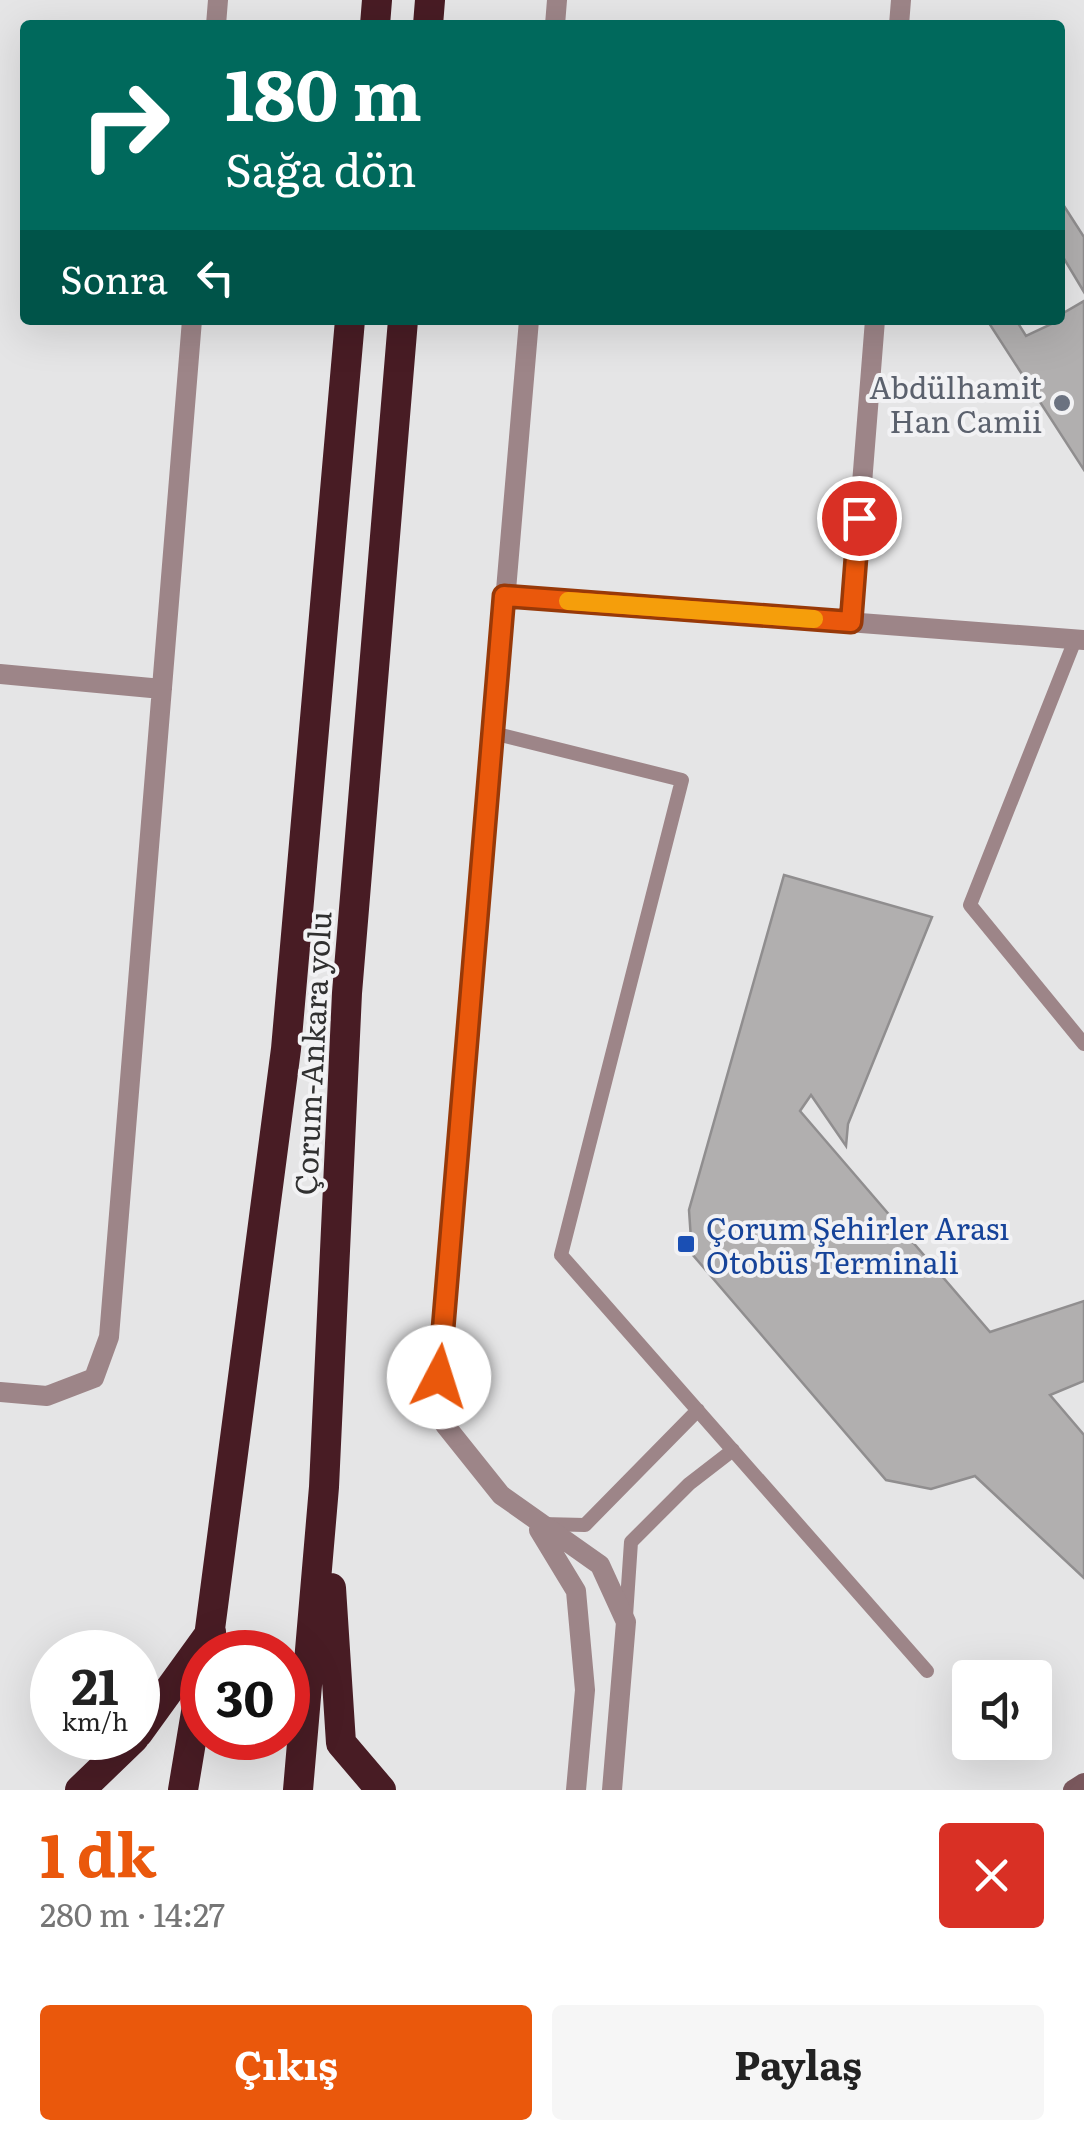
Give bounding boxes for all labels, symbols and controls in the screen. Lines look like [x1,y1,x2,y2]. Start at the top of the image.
text: 180 m [225,39,422,143]
icon: right [60,60,190,190]
text: Sağa dön [225,134,416,201]
text: Sonra [60,249,168,306]
icon: left [188,250,243,305]
place label: Abdülhamit Han Camii [869,364,1042,442]
marker: Abdülhamit Han Camii [1051,392,1073,414]
pin [817,476,902,561]
icon: arrive [832,491,887,546]
street label: Çorum-Ankara yolu [282,910,340,1196]
place label: Çorum Şehirler Arası Otobüs Terminali [706,1205,1009,1283]
marker: Çorum Şehirler Arası Otobüs Terminali [675,1233,697,1255]
position arrow [387,1325,491,1429]
speed limit sign: 30 [180,1630,310,1760]
text: 21 [71,1646,119,1720]
map controls [952,1660,1052,1760]
button: sound [952,1660,1052,1760]
text: km/h [62,1702,128,1739]
text: 1 dk [40,1807,157,1896]
button: close [939,1823,1044,1928]
text: 280 m · 14:27 [40,1889,225,1937]
button: Çıkış [40,2005,532,2120]
button: Paylaş [552,2005,1044,2120]

